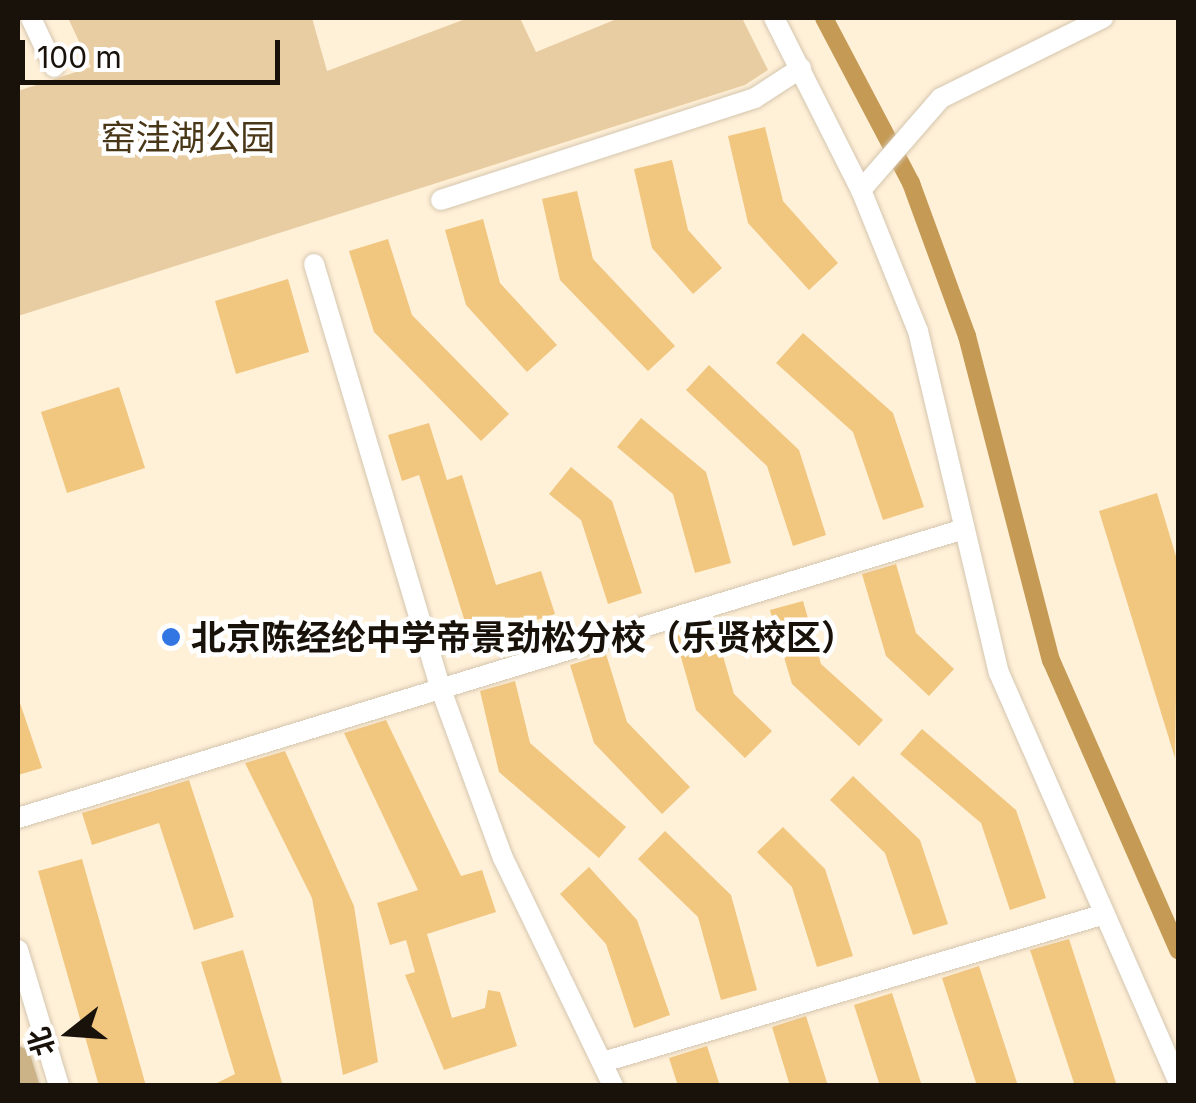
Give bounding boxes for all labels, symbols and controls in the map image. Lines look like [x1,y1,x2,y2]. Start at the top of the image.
scale bar [25,20,285,82]
text: 100 m [37,39,122,75]
park label: 窑洼湖公园 [101,116,275,158]
place label: 北京陈经纶中学帝景劲松分校（乐贤校区） [191,616,856,658]
marker: 北京陈经纶中学帝景劲松分校（乐贤校区） [160,626,182,648]
north arrow [20,983,120,1083]
text: 北 [21,1023,62,1060]

